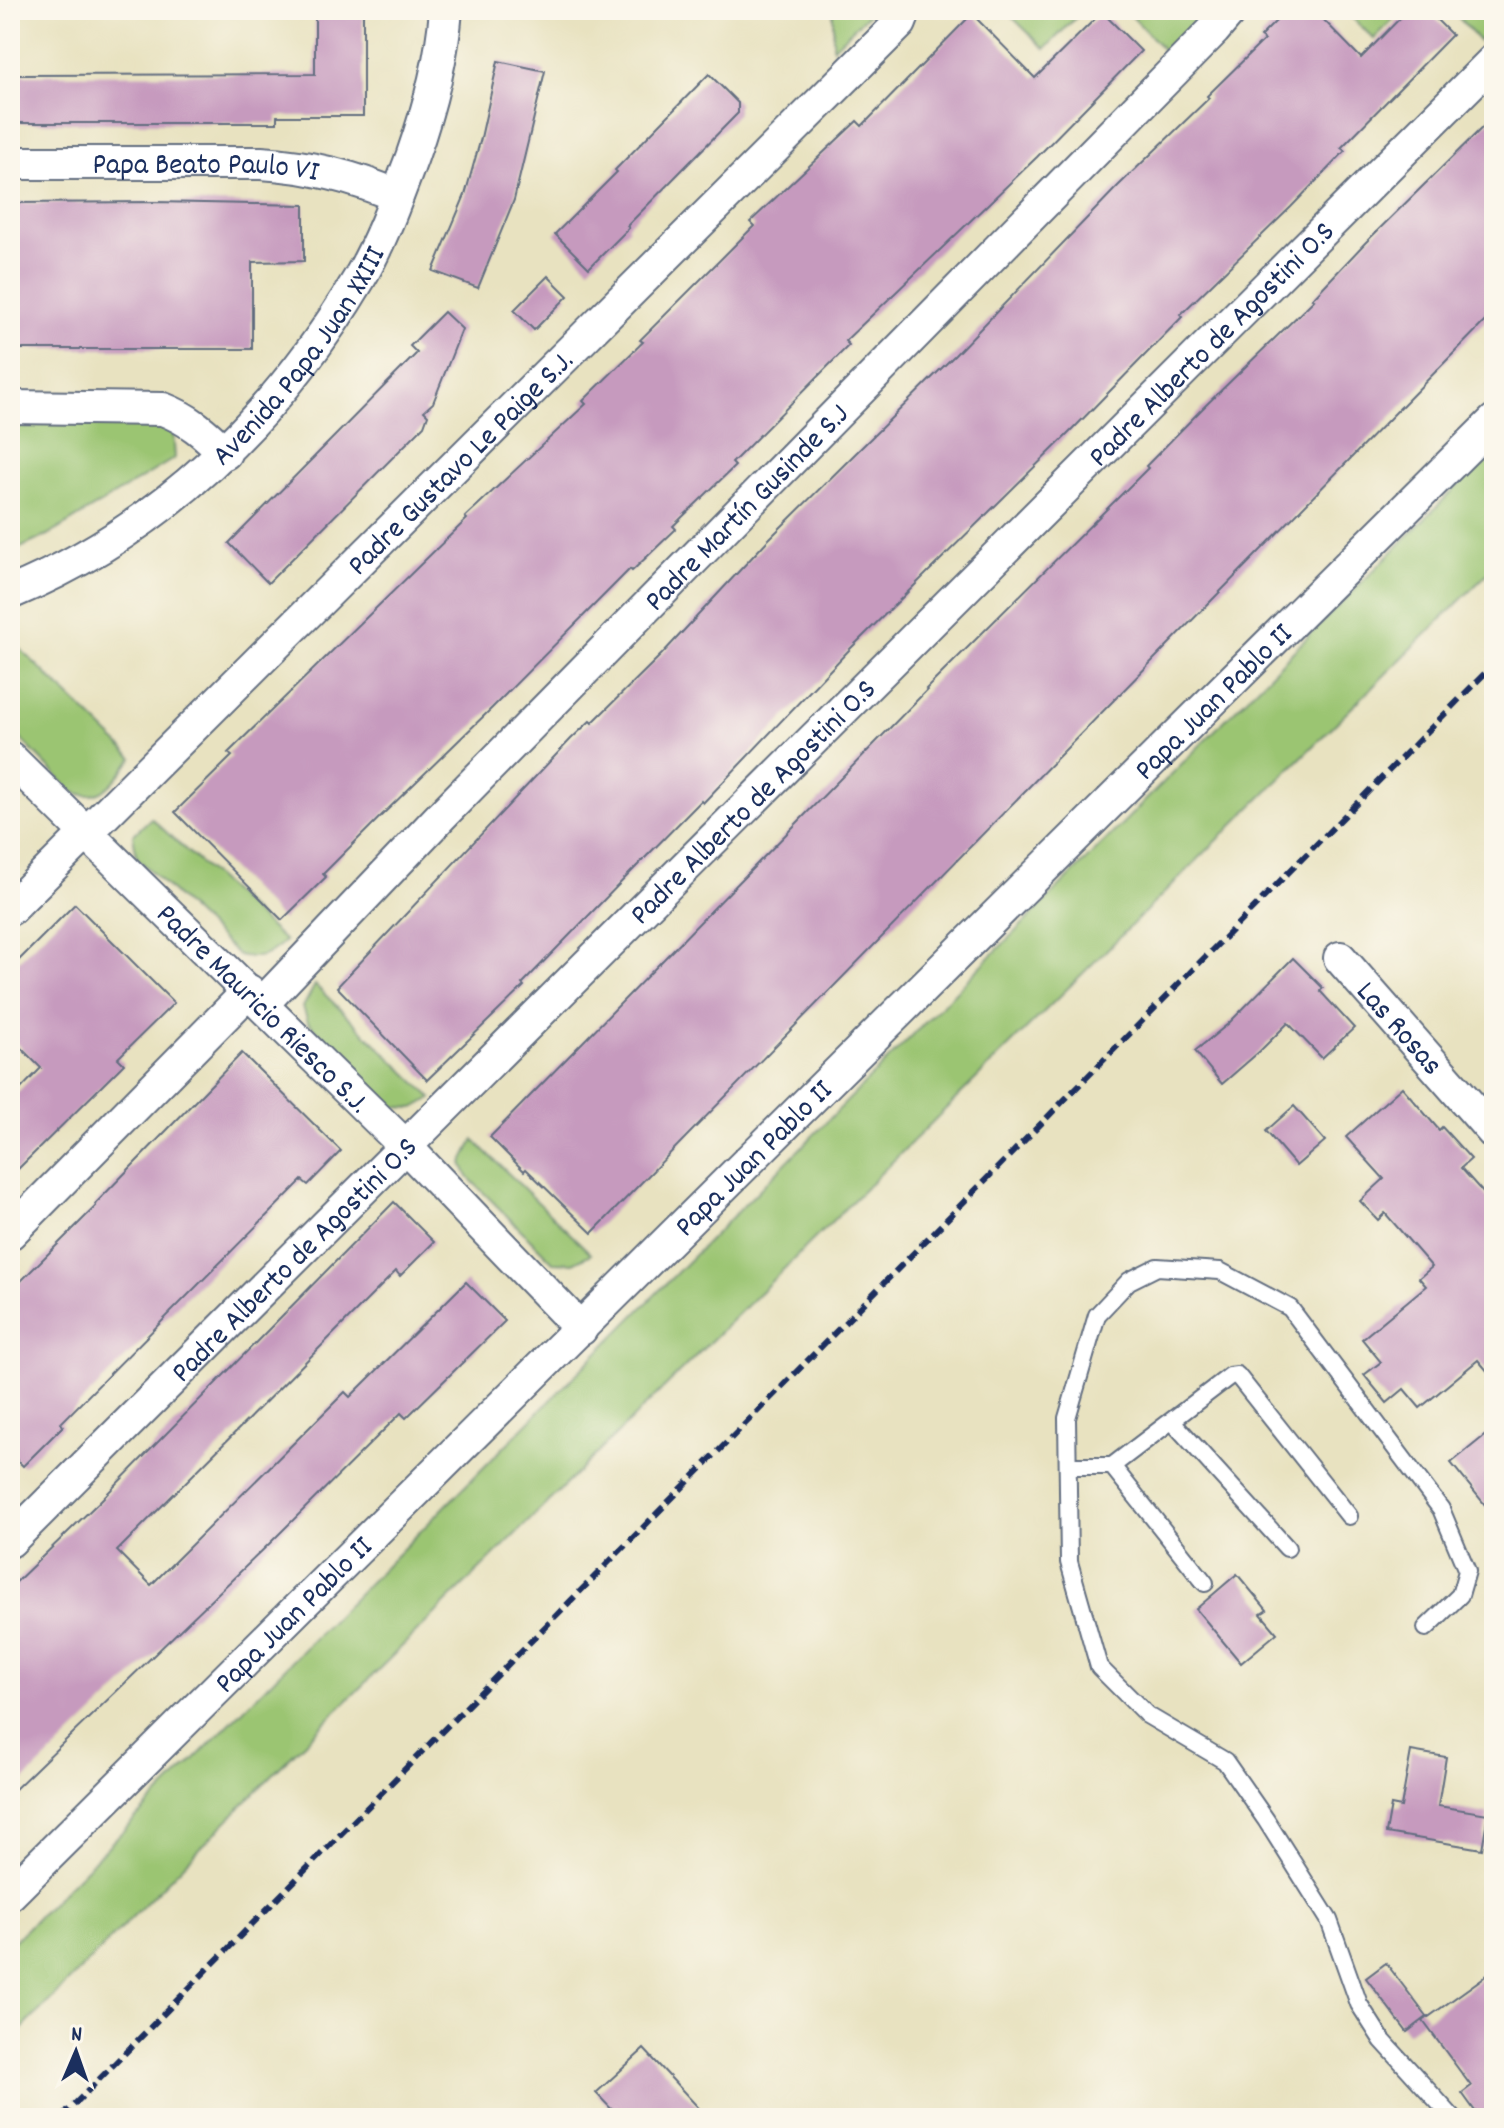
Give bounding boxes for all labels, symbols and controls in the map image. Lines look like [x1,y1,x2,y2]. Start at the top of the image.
street label: Papa Beato Paulo VI [92,146,322,196]
street label: Padre Alberto de Agostini O.S [1081,213,1347,479]
street label: Avenida Papa Juan XXIII [204,240,399,478]
street label: Padre Gustavo Le Paige S.J. [339,342,586,588]
street label: Padre Martín Gusinde S.J [637,396,861,623]
street label: Papa Juan Pablo II [1127,615,1304,792]
street label: Padre Alberto de Agostini O.S [622,671,888,937]
street label: Padre Mauricio Riesco S.J. [144,896,377,1126]
street label: Las Rosas [1344,973,1451,1087]
street label: Papa Juan Pablo II [667,1072,844,1249]
street label: Padre Alberto de Agostini O.S [163,1129,429,1395]
street label: Papa Juan Pablo II [207,1528,385,1705]
north arrow [36,2012,116,2092]
text: N [71,2020,83,2051]

